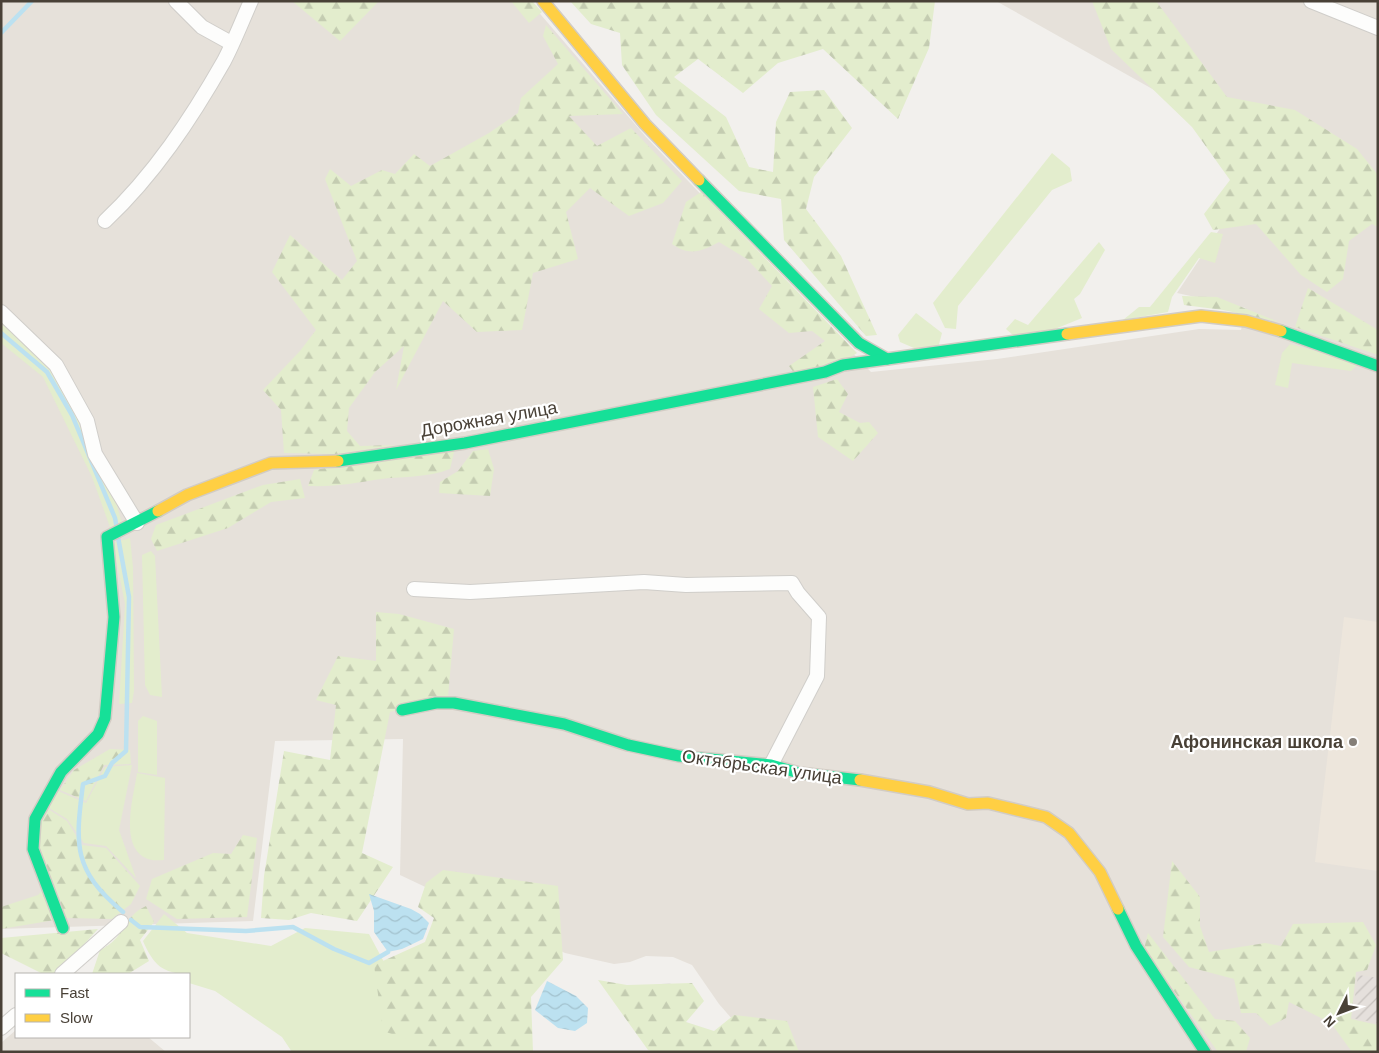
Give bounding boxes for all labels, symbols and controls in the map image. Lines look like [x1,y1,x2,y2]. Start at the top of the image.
street label: Дорожная улица [419,397,560,441]
place label: Афонинская школа [1170,732,1344,752]
marker: Афонинская школа [1347,736,1359,748]
street label: Октябрьская улица [681,746,844,788]
legend [15,973,190,1038]
text: Fast [60,984,90,1001]
north arrow [1314,988,1364,1038]
text: Slow [60,1009,93,1026]
text: N [1320,1013,1339,1031]

